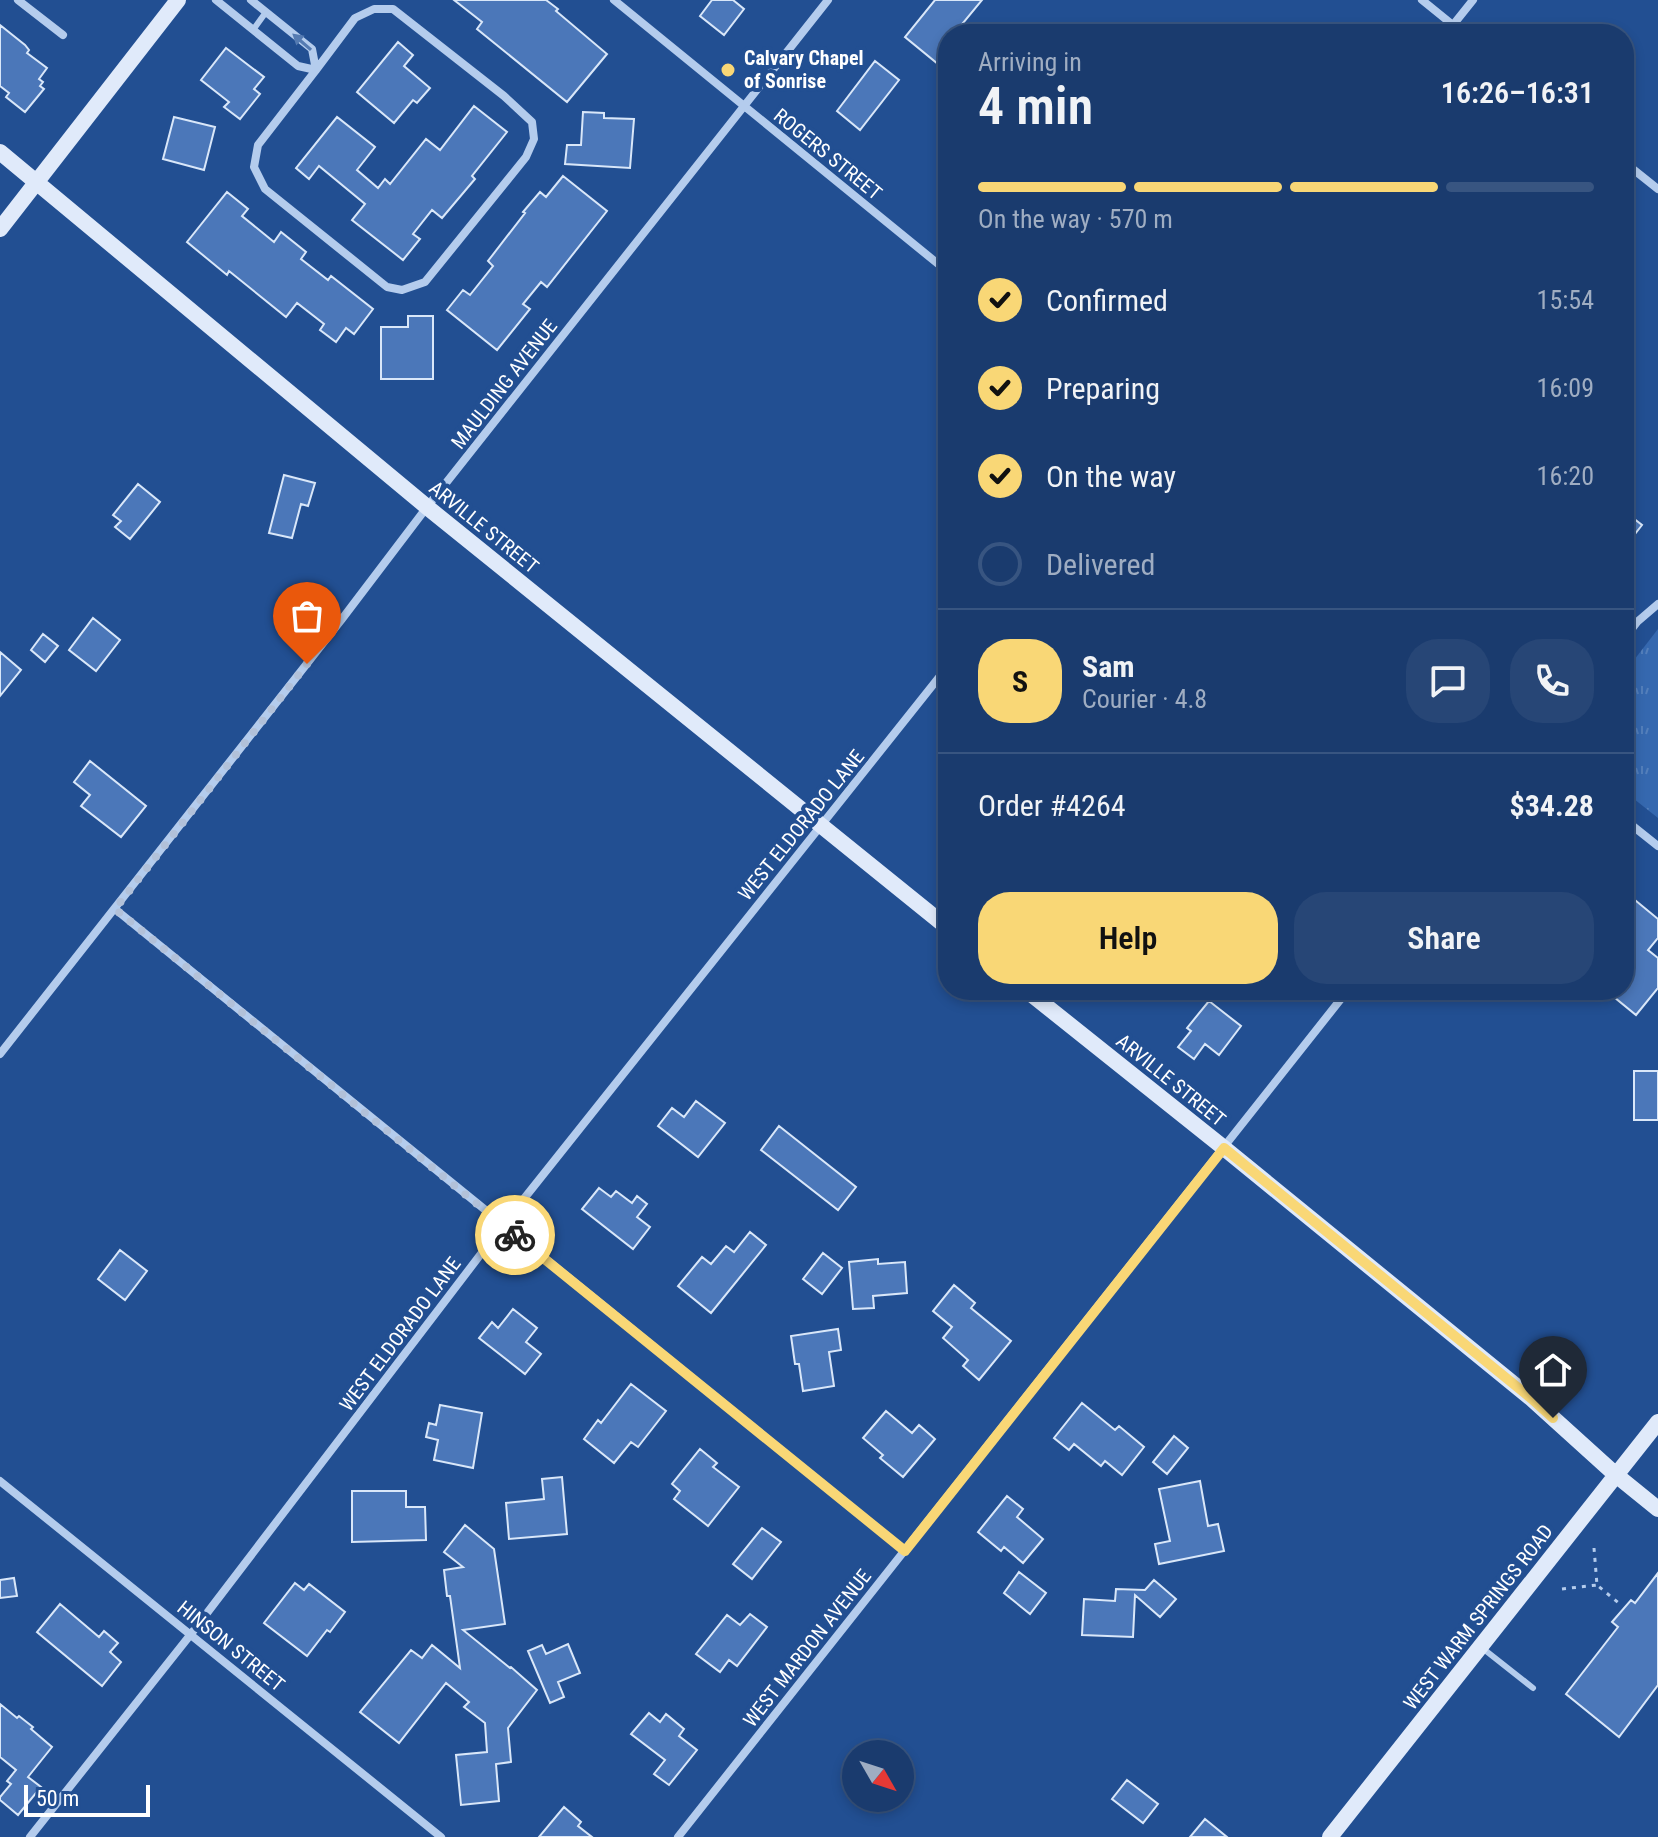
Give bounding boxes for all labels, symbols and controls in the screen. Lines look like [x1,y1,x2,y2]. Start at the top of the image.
one-way arrow [292,34,312,51]
place label: Calvary Chapel of Sonrise [744,46,864,93]
text: Arriving in [978,47,1082,77]
marker: Calvary Chapel of Sonrise [719,61,737,79]
text: 16:26–16:31 [1441,75,1594,110]
text: 4 min [978,76,1093,137]
street label: ROGERS STREET [769,103,887,205]
text: On the way · 570 m [978,204,1173,234]
icon: check [978,278,1022,322]
text: Confirmed [1046,283,1168,318]
text: 15:54 [1537,285,1594,315]
street label: MAULDING AVENUE [446,314,562,454]
icon: check [978,366,1022,410]
text: Preparing [1046,371,1160,406]
text: 16:09 [1537,373,1594,403]
icon: check [978,454,1022,498]
text: On the way [1046,459,1176,494]
text: 16:20 [1537,461,1594,491]
street label: ARVILLE STREET [425,476,543,578]
text: Delivered [1046,547,1155,582]
pin [273,582,341,664]
icon: bag [285,594,329,638]
button: chat [1406,639,1490,723]
button: phone [1510,639,1594,723]
text: Sam [1082,649,1135,684]
text: S [1012,664,1028,699]
text: Courier · 4.8 [1082,684,1207,714]
street label: WEST ELDORADO LANE [733,745,869,905]
text: Order #4264 [978,788,1126,823]
text: $34.28 [1509,788,1594,823]
button: Help [978,892,1278,984]
button: Share [1294,892,1594,984]
street label: ARVILLE STREET [1112,1029,1230,1131]
courier [475,1195,555,1275]
icon: bike [493,1213,537,1257]
street label: WEST ELDORADO LANE [334,1252,466,1416]
pin [1519,1336,1587,1418]
icon: home [1531,1348,1575,1392]
street label: WEST WARM SPRINGS ROAD [1398,1520,1558,1714]
street label: WEST MARDON AVENUE [738,1564,876,1732]
street label: HINSON STREET [173,1595,289,1697]
north arrow [842,1740,914,1812]
map controls [842,1740,914,1812]
scale bar [24,1781,150,1817]
text: 50 m [36,1786,79,1811]

